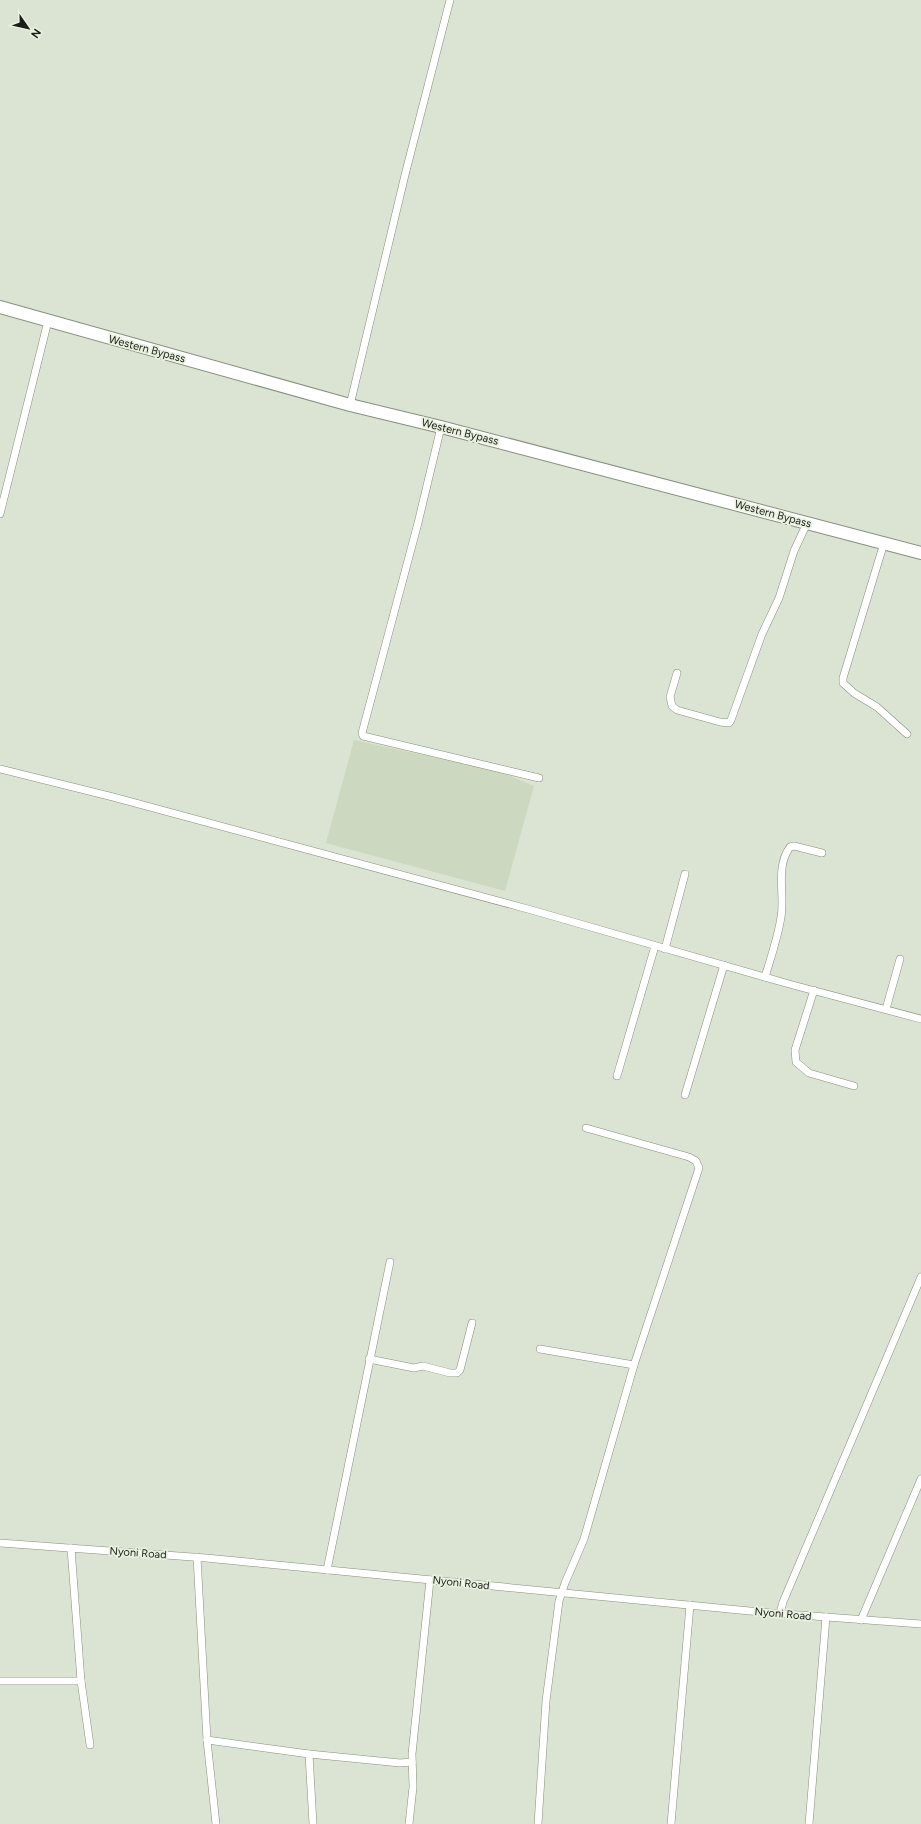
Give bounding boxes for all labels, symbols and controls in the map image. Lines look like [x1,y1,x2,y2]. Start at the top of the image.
north arrow [8,8,48,48]
text: N [28,26,44,40]
street label: Western Bypass [107,333,187,365]
street label: Western Bypass [420,416,500,448]
street label: Western Bypass [733,498,813,530]
street label: Nyoni Road [109,1545,167,1561]
street label: Nyoni Road [432,1574,490,1592]
street label: Nyoni Road [754,1605,812,1623]

